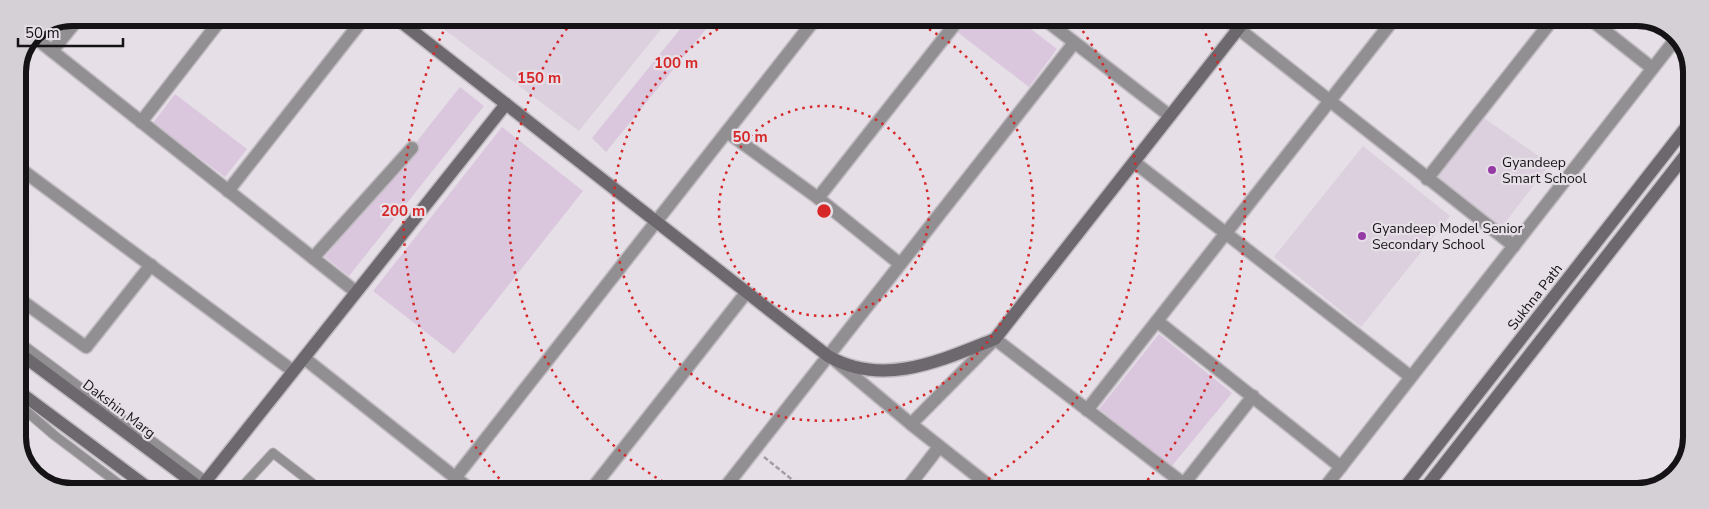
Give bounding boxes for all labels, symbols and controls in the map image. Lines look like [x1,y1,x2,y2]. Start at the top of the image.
scale bar [18,15,122,47]
text: 50 m [25,23,60,43]
text: 100 m [654,53,698,73]
text: 150 m [517,68,561,88]
text: 50 m [732,127,768,147]
place label: Gyandeep Smart School [1502,153,1588,188]
marker: Gyandeep Smart School [1486,164,1498,176]
text: 200 m [381,201,425,221]
centre of rings [815,202,833,220]
place label: Gyandeep Model Senior Secondary School [1372,219,1523,254]
marker: Gyandeep Model Senior Secondary School [1356,230,1368,242]
street label: Sukhna Path [1503,260,1567,334]
street label: Dakshin Marg [79,375,159,443]

